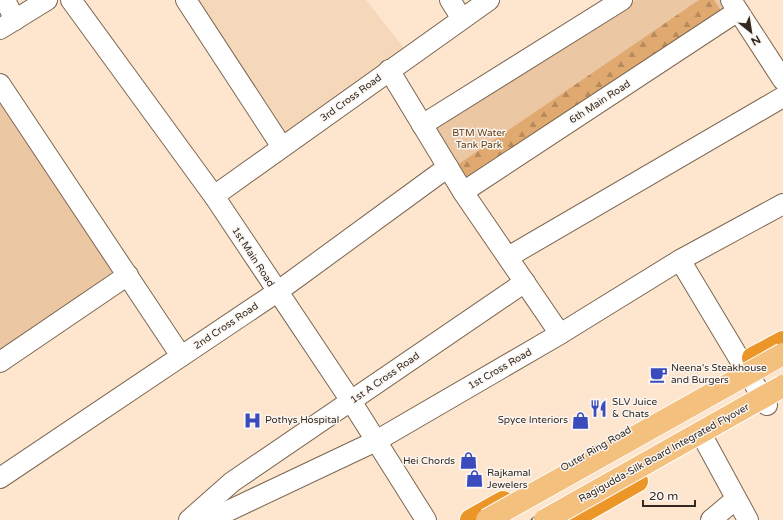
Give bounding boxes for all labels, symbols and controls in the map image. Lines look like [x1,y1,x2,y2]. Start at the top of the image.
north arrow [731,12,771,52]
text: N [749,32,763,48]
street label: 3rd Cross Road [318,72,384,124]
street label: 6th Main Road [567,78,633,126]
park label: BTM Water Tank Park [452,127,506,151]
street label: 1st Main Road [229,225,277,289]
street label: 2nd Cross Road [191,300,261,352]
street label: 1st Cross Road [466,346,534,392]
street label: 1st A Cross Road [348,350,422,406]
place label: Neena's Steakhouse and Burgers [671,362,767,386]
cafe icon: Neena's Steakhouse and Burgers [648,364,668,384]
place label: SLV Juice & Chats [612,396,657,420]
restaurant icon: SLV Juice & Chats [589,398,609,418]
street label: Ragigudda-Silk Board Integrated Flyover [577,401,751,505]
hospital icon: Pothys Hospital [242,410,262,430]
shop icon: Spyce Interiors [571,410,591,430]
place label: Pothys Hospital [265,414,339,426]
place label: Spyce Interiors [498,414,568,426]
street label: Outer Ring Road [558,424,634,474]
shop icon: Hei Chords [458,451,478,471]
place label: Hei Chords [403,455,455,467]
place label: Rajkamal Jewelers [487,467,531,491]
shop icon: Rajkamal Jewelers [464,469,484,489]
scale bar [643,482,695,508]
text: 20 m [649,489,678,503]

